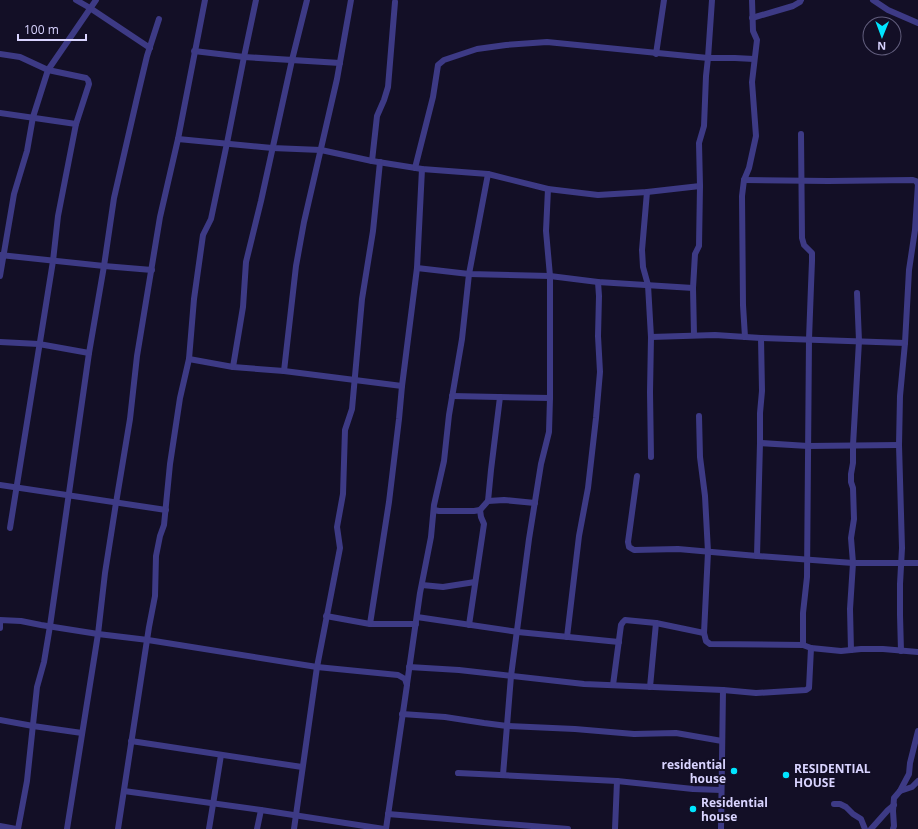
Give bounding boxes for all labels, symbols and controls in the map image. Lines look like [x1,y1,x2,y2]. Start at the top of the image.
scale bar [18,16,86,42]
north arrow [862,16,902,56]
text: 100 m [24,21,59,38]
text: N [877,39,886,54]
place label: residential house [661,756,726,787]
place label: RESIDENTIAL HOUSE [794,760,871,791]
marker: residential house [729,766,739,776]
marker: RESIDENTIAL HOUSE [781,770,791,780]
place label: Residential house [701,794,768,825]
marker: Residential house [688,804,698,814]

